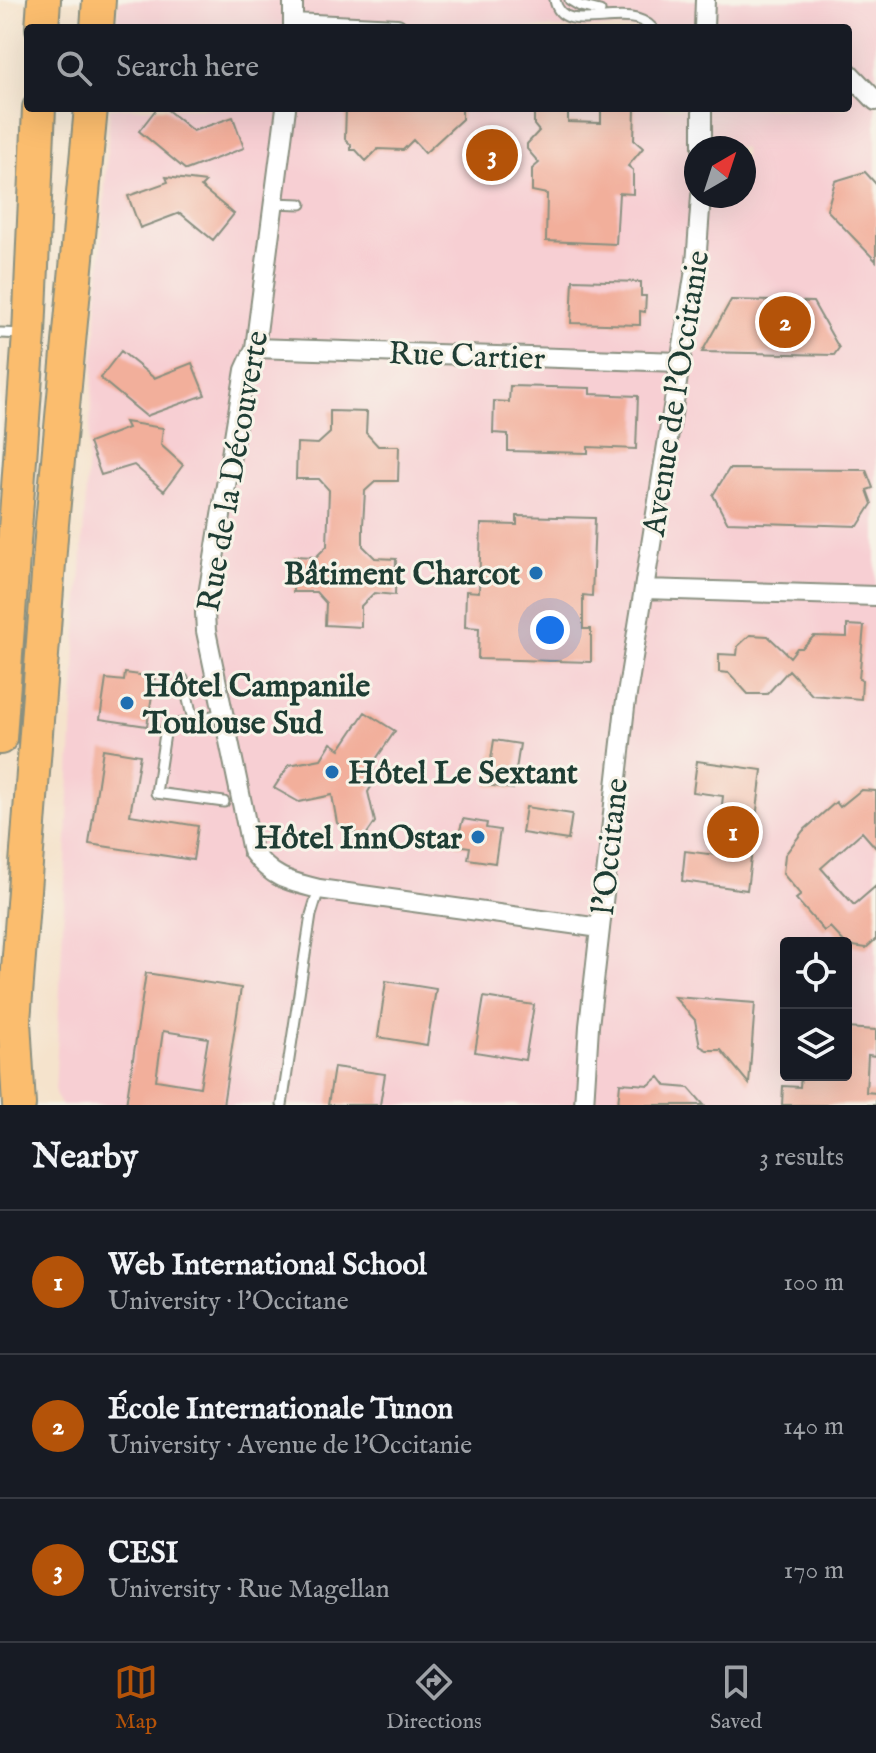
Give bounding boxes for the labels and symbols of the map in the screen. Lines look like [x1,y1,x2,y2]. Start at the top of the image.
pin: 3 [466,125,518,185]
north arrow [684,136,756,208]
street label: Avenue de l'Occitanie [635,248,720,540]
pin: 2 [759,292,811,352]
street label: Rue de la Découverte [190,328,279,615]
street label: Rue Cartier [388,334,546,381]
place label: Bâtiment Charcot [284,555,520,596]
marker: Bâtiment Charcot [527,564,545,582]
your location [530,610,570,650]
place label: Hôtel Campanile Toulouse Sud [142,667,370,745]
marker: Hôtel Campanile Toulouse Sud [118,694,136,712]
place label: Hôtel Le Sextant [348,754,578,795]
marker: Hôtel Le Sextant [323,763,341,781]
street label: l'Occitane [584,776,639,916]
pin: 1 [707,802,759,862]
place label: Hôtel InnOstar [254,819,462,860]
marker: Hôtel InnOstar [469,828,487,846]

